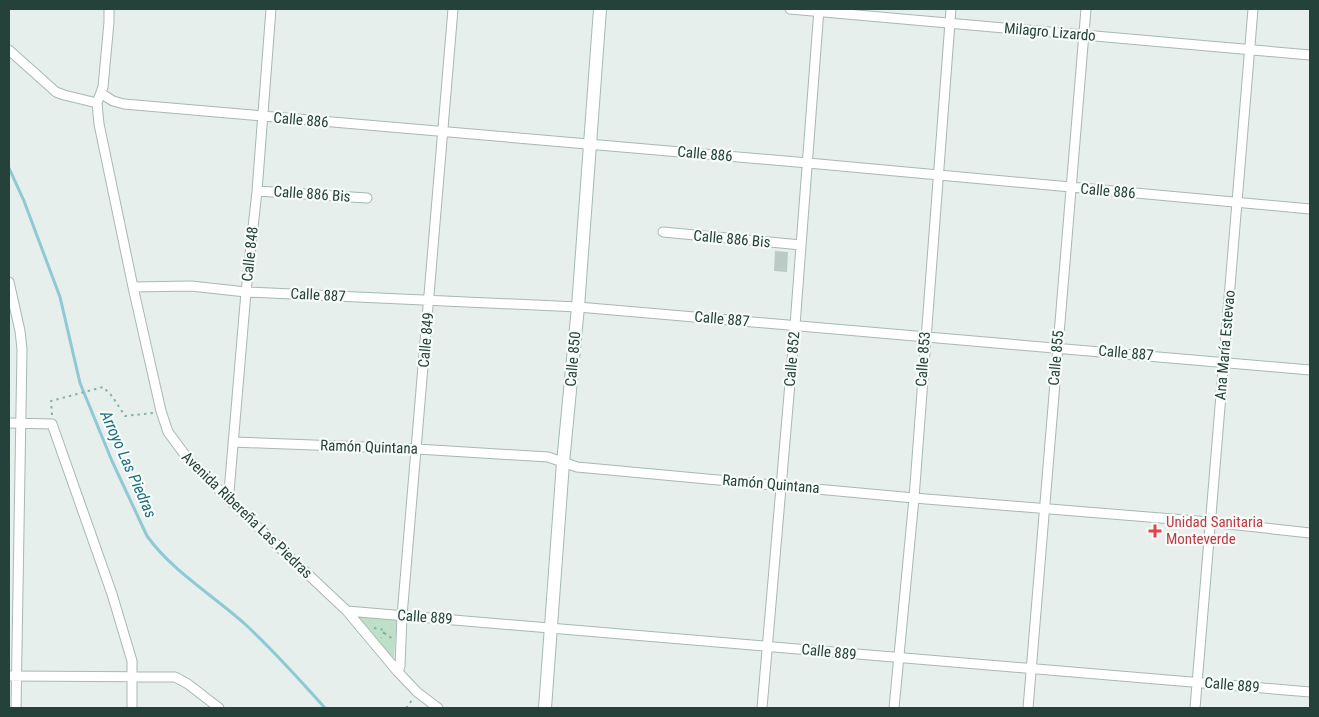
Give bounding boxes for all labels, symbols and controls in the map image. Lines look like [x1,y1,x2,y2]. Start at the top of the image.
street label: Milagro Lizardo [1003,19,1097,45]
street label: Calle 886 [273,109,329,131]
street label: Calle 886 [677,143,733,165]
street label: Calle 886 [1080,180,1136,202]
street label: Calle 886 Bis [273,182,351,206]
street label: Calle 848 [238,226,262,282]
street label: Calle 886 Bis [693,227,771,251]
street label: Calle 887 [290,285,346,305]
street label: Ana María Estevao [1211,289,1239,401]
street label: Calle 887 [694,308,750,330]
street label: Calle 849 [415,312,437,368]
street label: Calle 855 [1045,330,1067,386]
street label: Calle 850 [562,331,584,387]
street label: Calle 852 [781,331,803,387]
street label: Calle 853 [912,331,934,387]
street label: Calle 887 [1098,342,1154,364]
water label: Arroyo Las Piedras [96,407,161,521]
street label: Ramón Quintana [320,436,418,458]
street label: Avenida Ribereña Las Piedras [178,448,316,582]
street label: Ramón Quintana [722,471,820,497]
place label: Unidad Sanitaria Monteverde [1166,513,1263,548]
marker: Unidad Sanitaria Monteverde [1148,524,1162,538]
street label: Calle 889 [397,606,453,628]
street label: Calle 889 [801,640,857,664]
street label: Calle 889 [1204,674,1260,696]

